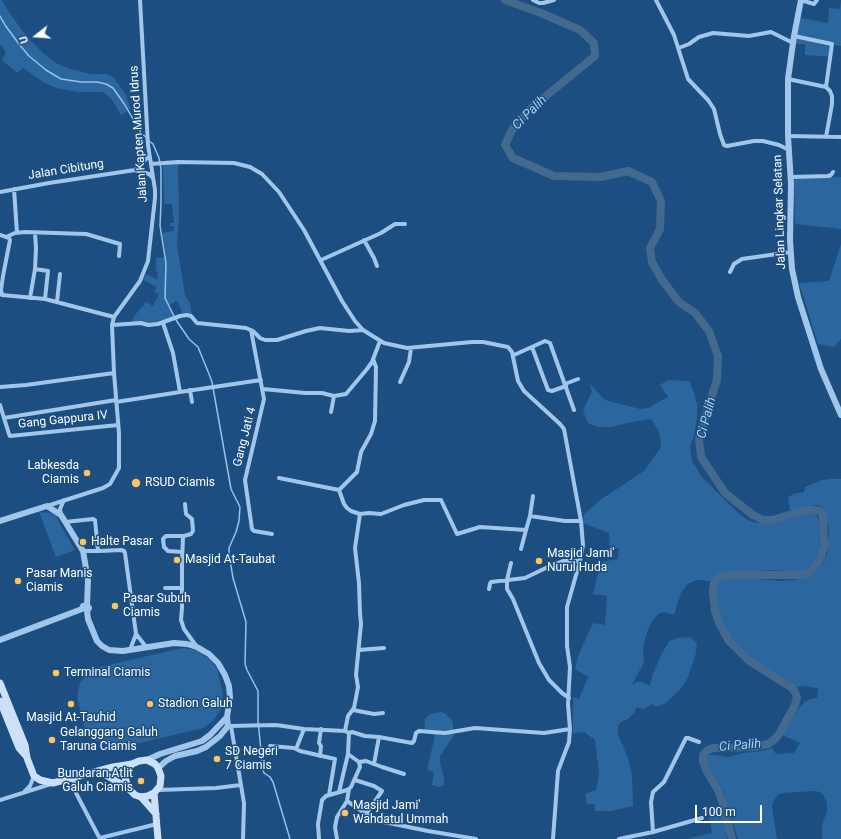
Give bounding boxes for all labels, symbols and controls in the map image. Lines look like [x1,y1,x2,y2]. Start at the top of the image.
north arrow [16,16,56,56]
text: U [17,34,31,45]
street label: Jalan Kapten Murod Idrus [127,65,151,203]
water label: Ci Palih [510,93,550,133]
street label: Jalan Lingkar Selatan [771,154,789,270]
street label: Jalan Cibitung [27,157,105,183]
water label: Ci Palih [694,396,720,440]
street label: Gang Jati 4 [231,406,259,468]
street label: Gang Gappura IV [17,408,109,432]
place label: Labkesda Ciamis [27,459,79,487]
marker: Labkesda Ciamis [82,468,92,478]
place label: RSUD Ciamis [145,476,215,490]
marker: RSUD Ciamis [130,477,142,489]
place label: Halte Pasar [91,535,153,549]
marker: Halte Pasar [78,537,88,547]
place label: Masjid Jami' Nurul Huda [547,547,614,575]
place label: Masjid At-Taubat [185,553,276,567]
marker: Masjid At-Taubat [172,555,182,565]
marker: Masjid Jami' Nurul Huda [534,556,544,566]
place label: Pasar Manis Ciamis [26,567,93,595]
marker: Pasar Manis Ciamis [13,576,23,586]
place label: Pasar Subuh Ciamis [123,592,190,620]
marker: Pasar Subuh Ciamis [110,601,120,611]
place label: Terminal Ciamis [64,666,150,680]
marker: Terminal Ciamis [51,668,61,678]
place label: Stadion Galuh [158,697,233,711]
marker: Masjid At-Tauhid [66,699,76,709]
marker: Stadion Galuh [145,699,155,709]
place label: Masjid At-Tauhid [26,711,116,725]
place label: Gelanggang Galuh Taruna Ciamis [60,726,158,754]
marker: Gelanggang Galuh Taruna Ciamis [47,735,57,745]
water label: Ci Palih [718,736,762,756]
place label: SD Negeri 7 Ciamis [225,745,278,773]
marker: SD Negeri 7 Ciamis [212,754,222,764]
place label: Bundaran Atlit Galuh Ciamis [58,767,133,795]
marker: Bundaran Atlit Galuh Ciamis [136,776,146,786]
scale bar [697,797,764,823]
place label: Masjid Jami' Wahdatul Ummah [353,799,448,827]
text: 100 m [702,805,736,819]
marker: Masjid Jami' Wahdatul Ummah [340,808,350,818]

